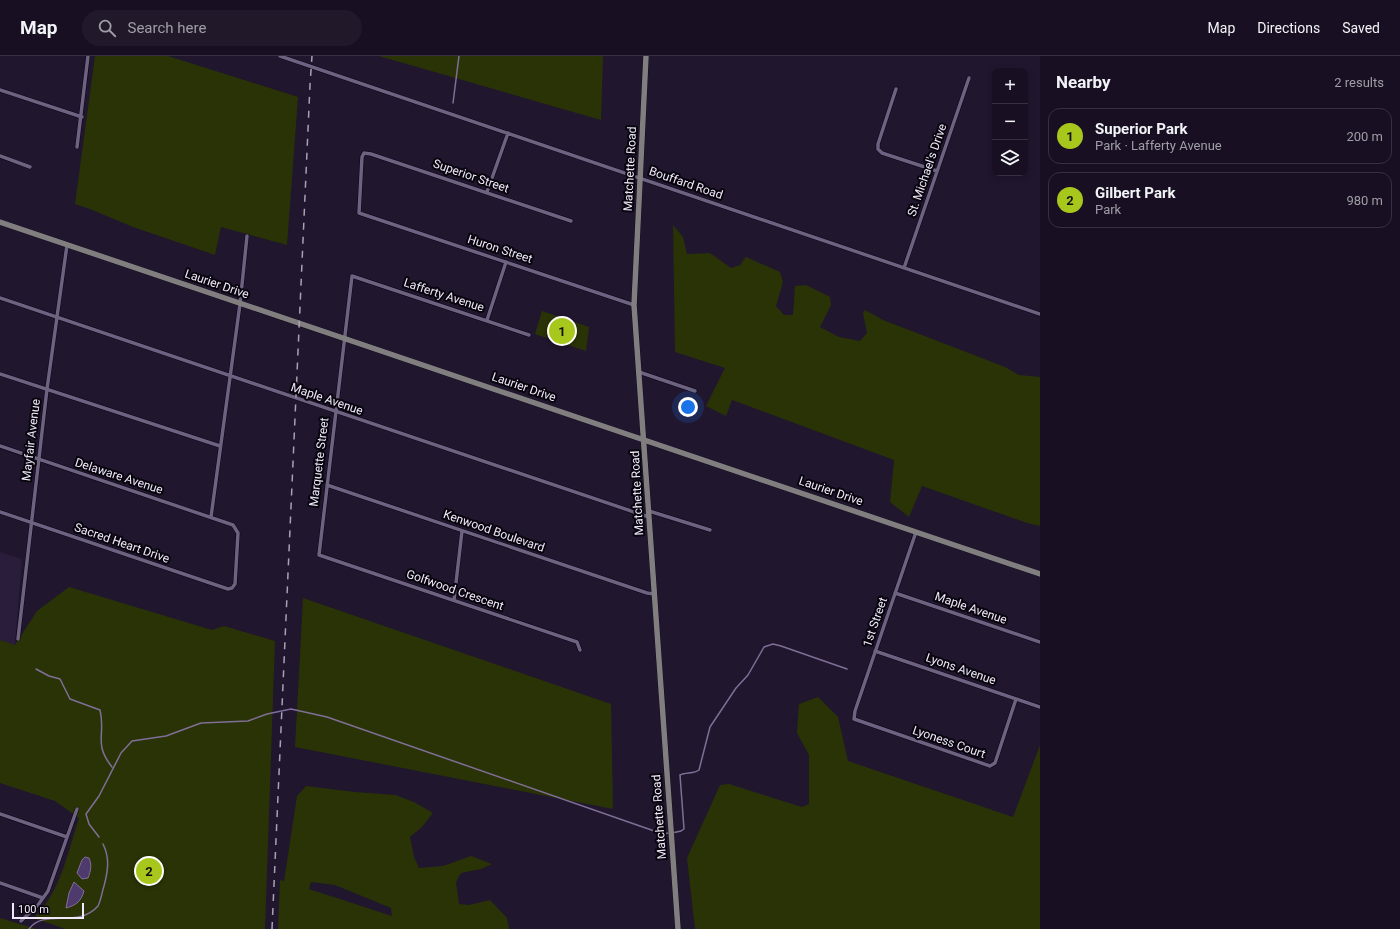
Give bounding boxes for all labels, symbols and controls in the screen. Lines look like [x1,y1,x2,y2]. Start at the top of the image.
search box [82,10,362,46]
text: Map [20,16,58,39]
icon: search [96,17,118,39]
text: Search here [128,19,206,37]
text: Map [1208,20,1235,36]
text: Directions [1257,20,1320,36]
text: Saved [1342,20,1380,36]
map controls [992,68,1028,176]
button: + [992,68,1028,104]
text: Nearby [1056,72,1111,92]
text: 2 results [1334,75,1384,90]
button: − [992,104,1028,140]
text: Superior Park [1095,120,1187,138]
street label: St. Michael's Drive [905,122,949,218]
street label: Matchette Road [621,126,639,212]
text: 1 [1066,129,1074,144]
text: 200 m [1346,129,1383,144]
text: Park · Lafferty Avenue [1095,138,1222,153]
button: layers [992,140,1028,176]
street label: Superior Street [431,156,511,196]
street label: Bouffard Road [647,164,725,202]
text: Gilbert Park [1095,184,1176,202]
text: 2 [1066,193,1074,208]
text: 980 m [1346,193,1383,208]
text: Park [1095,202,1121,217]
street label: Huron Street [466,232,534,266]
street label: Laurier Drive [183,266,251,302]
street label: Lafferty Avenue [402,275,486,315]
pin: 1 [549,316,575,346]
street label: Laurier Drive [490,369,558,405]
street label: Maple Avenue [289,380,365,418]
your location [678,397,698,417]
street label: Mayfair Avenue [19,398,43,482]
street label: Marquette Street [307,417,331,507]
street label: Matchette Road [628,450,646,536]
street label: Delaware Avenue [73,455,165,497]
street label: Laurier Drive [797,473,865,509]
street label: Kenwood Boulevard [442,507,546,555]
street label: Sacred Heart Drive [73,520,171,566]
street label: Golfwood Crescent [404,567,506,613]
street label: Maple Avenue [933,589,1009,627]
street label: 1st Street [860,595,890,649]
street label: Lyons Avenue [924,650,998,688]
street label: Lyoness Court [911,723,987,761]
street label: Matchette Road [649,774,669,860]
pin: 2 [136,856,162,886]
scale bar [12,901,84,920]
text: 100 m [18,903,49,916]

